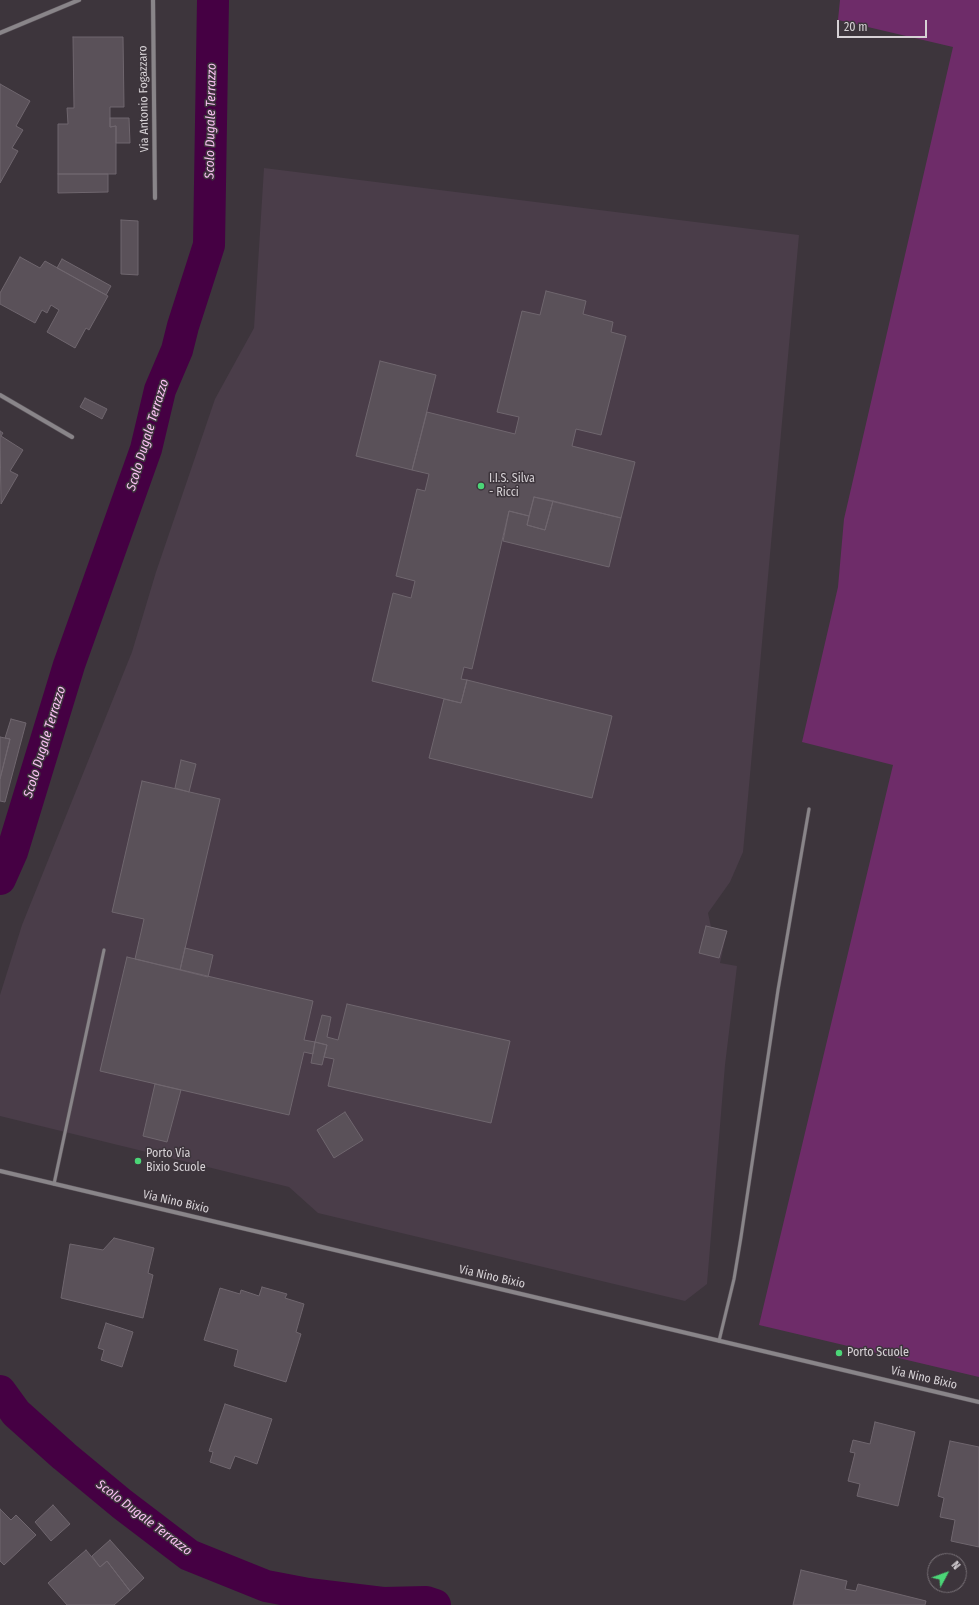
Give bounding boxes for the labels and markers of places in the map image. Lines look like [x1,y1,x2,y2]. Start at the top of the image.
place label: I.I.S. Silva - Ricci [489,472,535,500]
marker: I.I.S. Silva - Ricci [476,481,486,491]
place label: Porto Via Bixio Scuole [146,1147,206,1175]
marker: Porto Via Bixio Scuole [133,1156,143,1166]
place label: Porto Scuole [847,1346,909,1360]
marker: Porto Scuole [834,1348,844,1358]

